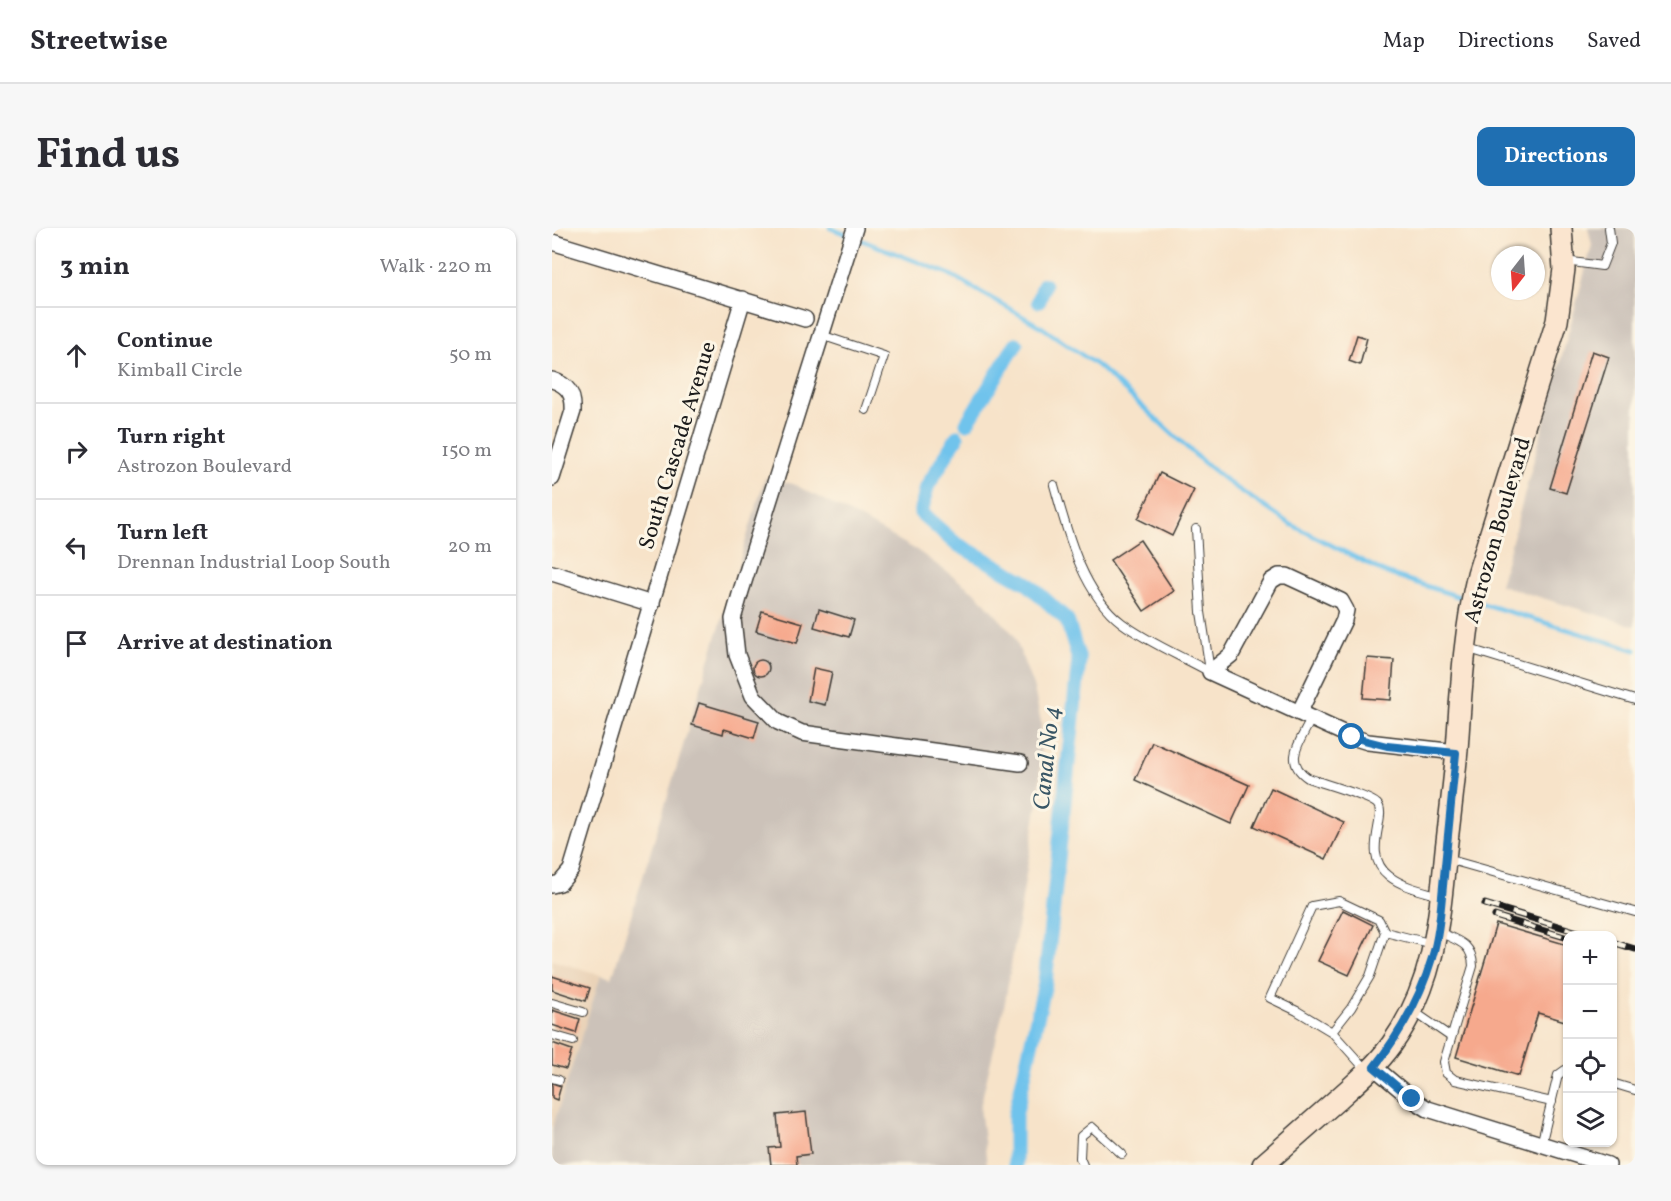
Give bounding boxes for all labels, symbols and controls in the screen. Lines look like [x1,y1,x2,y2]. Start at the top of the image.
text: Streetwise [30,22,168,61]
text: Map [1383,27,1425,56]
text: Directions [1458,27,1554,56]
text: Saved [1587,27,1641,56]
text: Find us [36,127,180,186]
button: Directions [1477,127,1635,186]
north arrow [1491,246,1545,300]
text: 3 min [60,249,130,285]
text: Walk · 220 m [380,253,492,281]
text: Continue [117,326,213,357]
street label: South Cascade Avenue [632,338,725,554]
icon: ahead [60,339,93,372]
text: 50 m [449,341,492,369]
text: Kimball Circle [117,357,243,385]
text: Turn right [117,422,225,453]
street label: Astrozon Boulevard [1457,434,1540,628]
icon: right [60,435,93,468]
text: 150 m [441,437,492,465]
text: Astrozon Boulevard [117,453,292,481]
text: Turn left [117,518,208,549]
icon: left [60,531,93,564]
text: 20 m [448,533,492,561]
text: Drennan Industrial Loop South [117,549,391,577]
icon: arrive [60,627,93,660]
text: Arrive at destination [117,628,333,659]
water label: Canal No 4 [1026,705,1070,812]
route start [1338,723,1364,749]
map controls [1563,931,1617,1147]
button: + [1563,931,1617,985]
button: − [1563,985,1617,1039]
button: locate [1563,1039,1617,1093]
route end [1398,1085,1424,1111]
button: layers [1563,1093,1617,1147]

